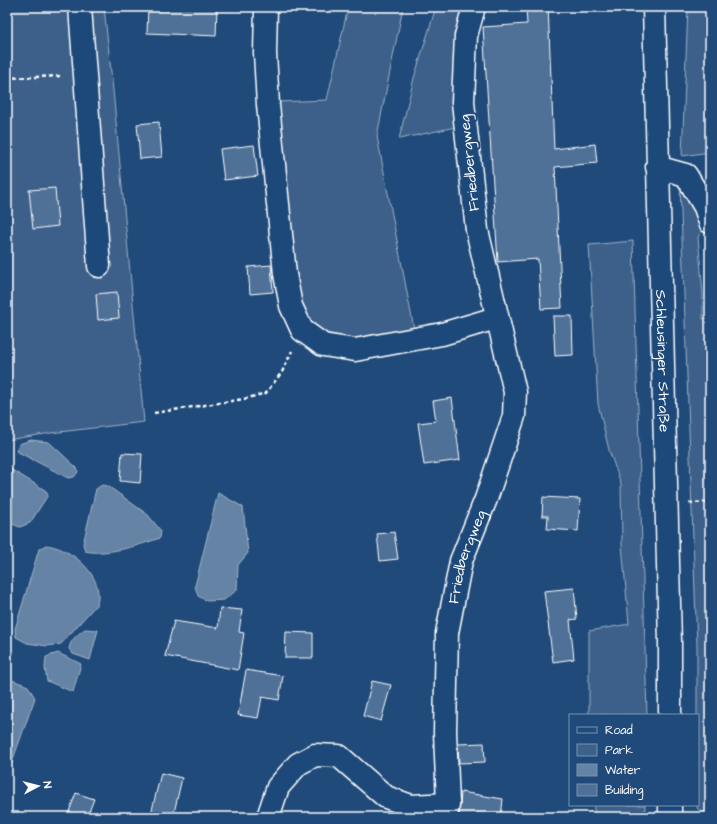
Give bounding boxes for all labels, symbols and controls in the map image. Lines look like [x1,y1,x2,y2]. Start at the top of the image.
street label: Friedbergweg [454,113,486,212]
street label: Schleusinger Straße [650,289,675,432]
street label: Friedbergweg [443,507,492,606]
legend [569,714,699,806]
text: Road [605,722,633,739]
text: Park [605,742,633,759]
text: Water [605,762,641,779]
north arrow [18,766,58,806]
text: N [40,781,55,789]
text: Building [605,782,643,800]

